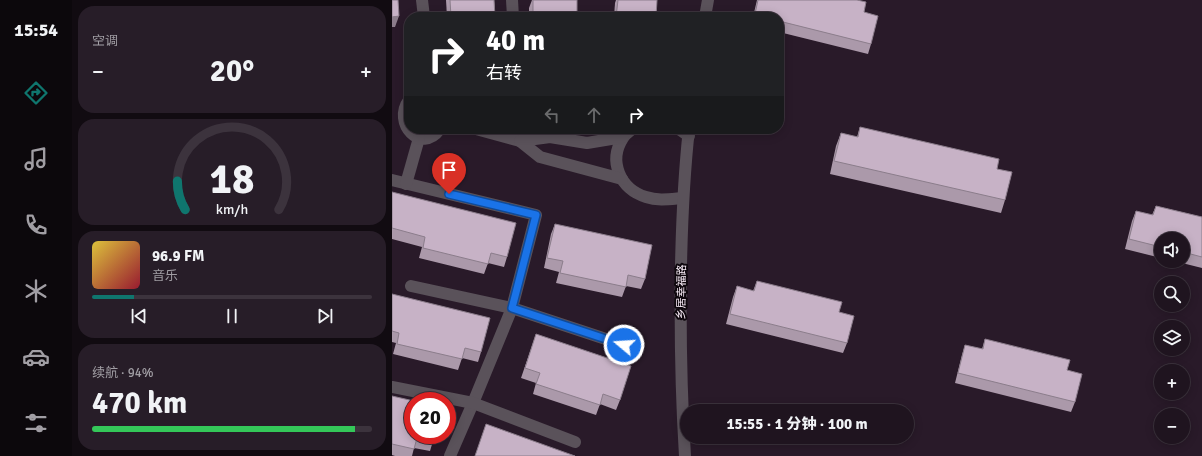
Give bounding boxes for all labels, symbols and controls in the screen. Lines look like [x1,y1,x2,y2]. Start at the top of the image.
text: 15:54 [14,19,58,41]
text: 40 m [486,24,545,58]
icon: right [420,28,472,80]
text: 空调 [92,33,118,49]
text: 20° [210,53,254,90]
text: − [92,58,104,85]
text: + [360,58,372,85]
text: 右转 [486,62,522,84]
icon: directions [22,79,50,107]
icon: left [541,104,563,126]
icon: ahead [583,104,605,126]
icon: right [625,104,647,126]
icon: music [22,145,50,173]
pin [432,153,466,194]
text: 18 [210,154,254,205]
icon: arrive [438,159,460,181]
text: km/h [216,200,248,217]
icon: phone [22,211,50,239]
map controls [1154,232,1190,444]
button: sound [1154,232,1190,268]
text: 96.9 FM [152,247,204,265]
street label: 乡居幸福路 [675,264,688,320]
text: 音乐 [152,268,178,284]
button: search [1154,276,1190,312]
icon: climate [22,277,50,305]
icon: previous [128,305,150,327]
icon: pause [221,305,243,327]
icon: next [314,305,336,327]
button: layers [1154,320,1190,356]
position arrow [603,324,645,366]
icon: car [22,343,50,371]
button: + [1154,364,1190,400]
text: 续航 · 94% [92,365,154,381]
text: 470 km [92,385,187,422]
speed limit sign: 20 [404,392,456,444]
button: − [1154,408,1190,444]
icon: filters [22,409,50,437]
text: 15:55 · 1 分钟 · 100 m [726,415,868,433]

